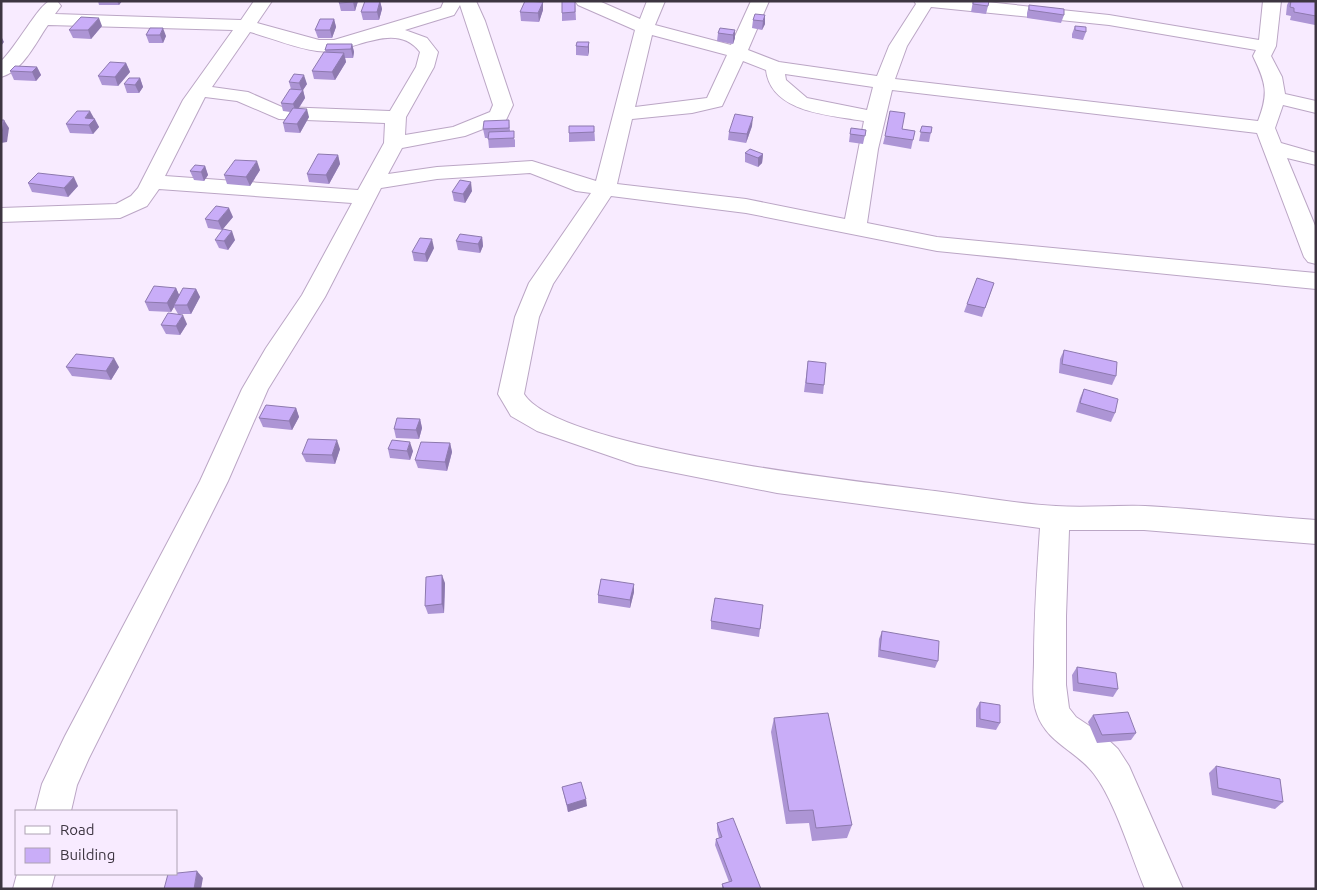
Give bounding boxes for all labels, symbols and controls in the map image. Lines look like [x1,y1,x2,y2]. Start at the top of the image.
legend [15,810,178,875]
text: Road [60,821,95,838]
text: Building [60,846,115,863]

